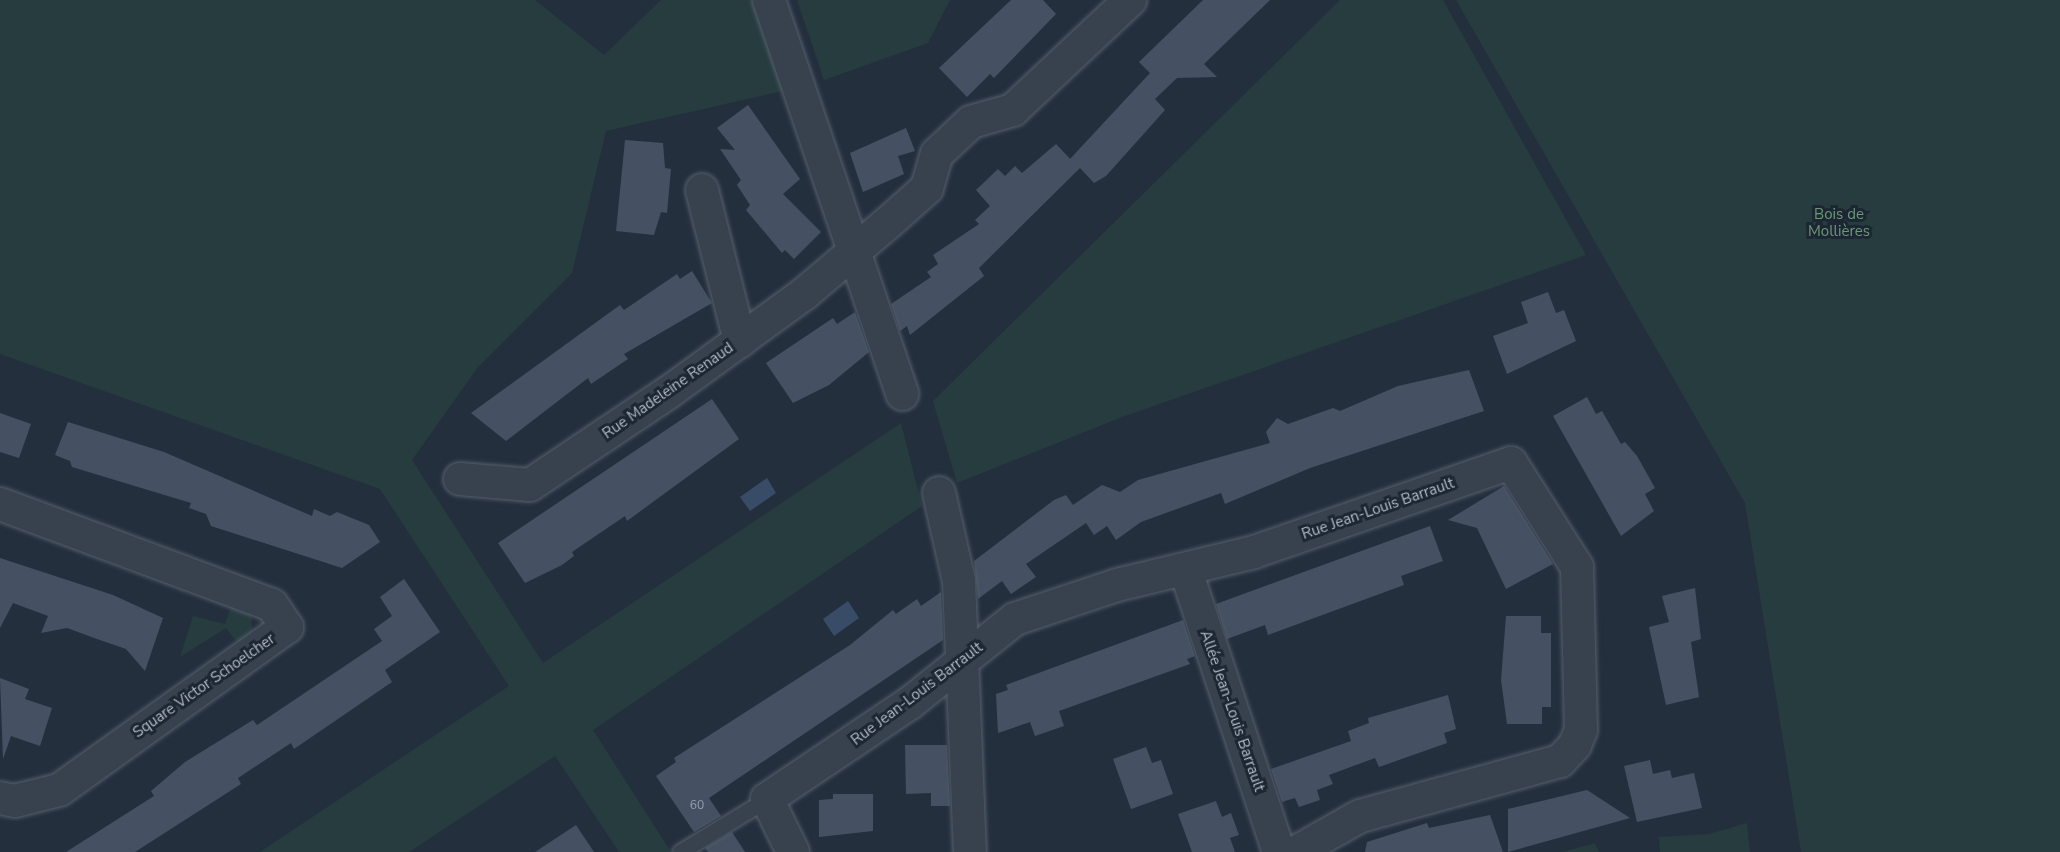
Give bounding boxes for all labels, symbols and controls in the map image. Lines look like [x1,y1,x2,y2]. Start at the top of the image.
park label: Bois de Mollières [1808,205,1870,240]
street label: Rue Madeleine Renaud [599,339,737,443]
street label: Rue Jean-Louis Barrault [1299,474,1457,544]
street label: Allée Jean-Louis Barrault [1196,628,1268,794]
street label: Square Victor Schoelcher [130,630,278,742]
street label: Rue Jean-Louis Barrault [848,639,986,749]
house number: 60 [690,799,704,813]

